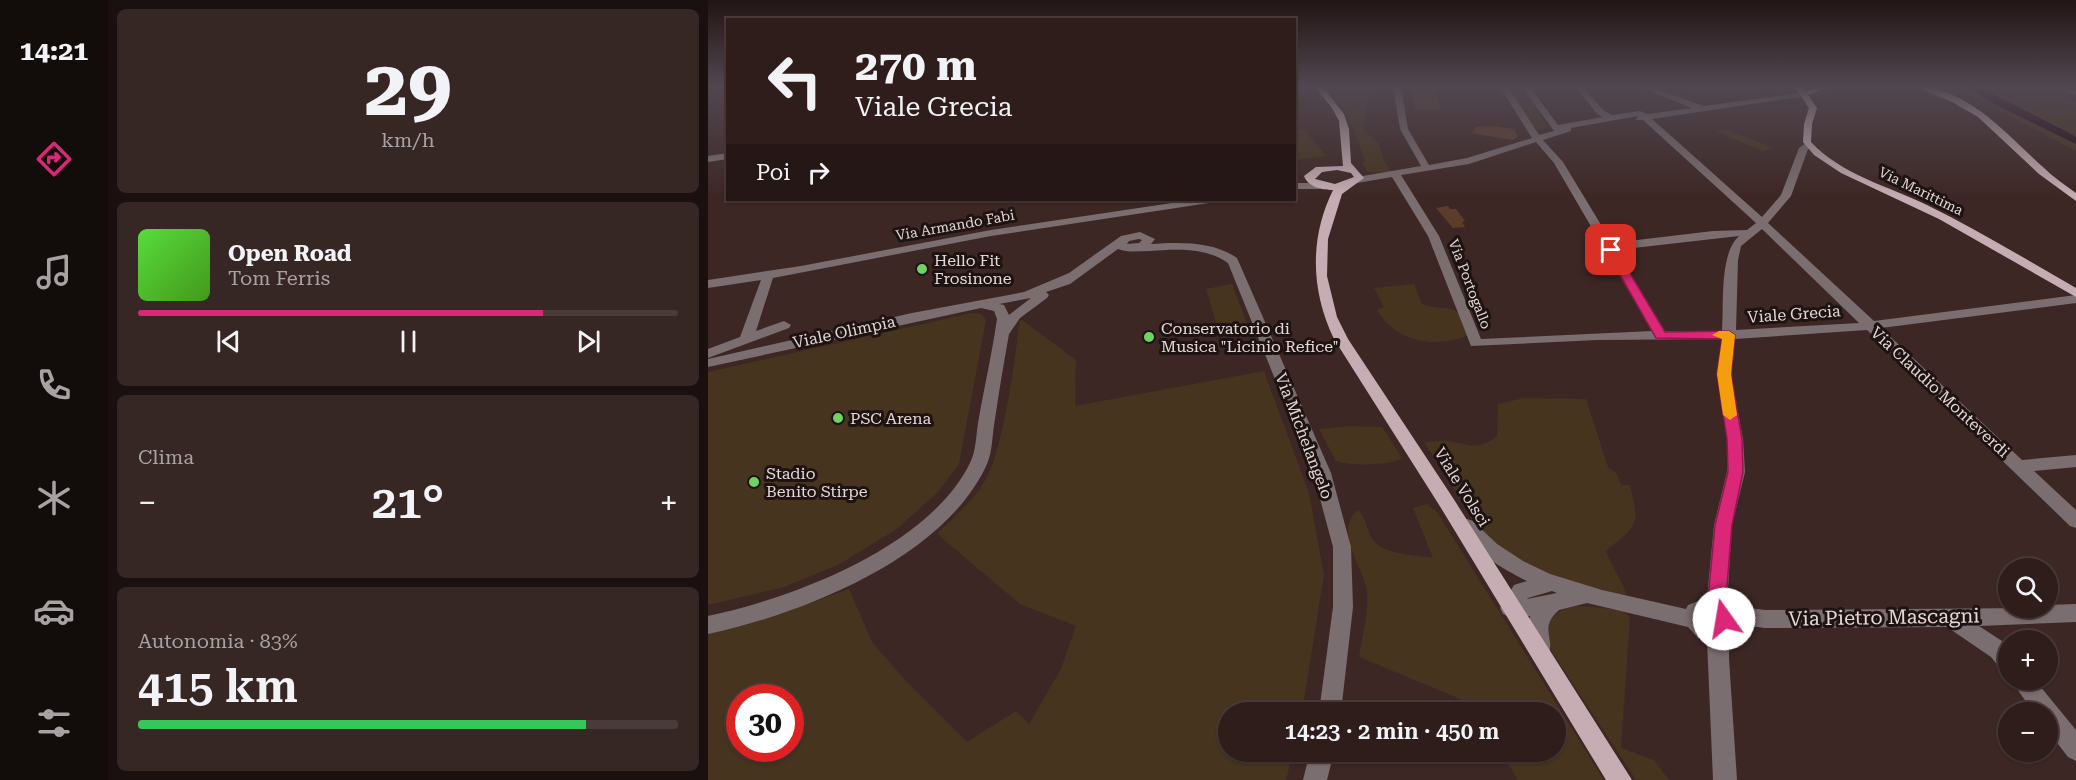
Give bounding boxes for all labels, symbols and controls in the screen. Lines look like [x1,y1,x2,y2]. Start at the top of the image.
text: 14:21 [20,35,88,67]
text: 270 m [855,41,977,90]
icon: left [756,42,834,120]
text: 29 [364,43,452,134]
text: Viale Grecia [855,91,1012,123]
text: km/h [381,128,435,152]
icon: directions [33,138,75,180]
icon: right [802,156,835,189]
text: Poi [756,160,790,185]
street label: Via Marittima [1876,164,1966,218]
street label: Via Armando Fabi [894,207,1016,243]
pin [1585,224,1636,275]
icon: arrive [1594,233,1627,266]
street label: Via Portogallo [1446,237,1494,331]
text: Open Road [228,241,351,266]
icon: music [33,251,75,293]
place label: Hello Fit Frosinone [934,251,1012,288]
marker: Hello Fit Frosinone [915,262,929,276]
text: Tom Ferris [228,266,330,290]
street label: Viale Grecia [1747,301,1842,327]
street label: Viale Olimpia [791,312,897,352]
place label: Conservatorio di Musica "Licinio Refice" [1161,319,1339,356]
street label: Via Claudio Monteverdi [1867,323,2013,461]
icon: previous [212,325,245,358]
icon: pause [392,325,425,358]
icon: next [572,325,605,358]
marker: Conservatorio di Musica "Licinio Refice" [1142,330,1156,344]
icon: phone [33,364,75,406]
street label: Via Michelangelo [1271,370,1337,502]
place label: PSC Arena [850,409,931,428]
marker: PSC Arena [831,411,845,425]
street label: Viale Volsci [1430,444,1494,530]
text: Clima [138,445,194,469]
place label: Stadio Benito Stirpe [766,464,868,501]
marker: Stadio Benito Stirpe [747,475,761,489]
text: 21° [372,476,444,529]
icon: climate [33,477,75,519]
text: − [138,483,156,522]
text: + [660,483,678,522]
map controls [1998,558,2058,762]
button: search [1998,558,2058,618]
position arrow [1692,587,1756,651]
icon: car [33,590,75,632]
street label: Via Pietro Mascagni [1788,603,1980,631]
text: Autonomia · 83% [138,629,298,653]
button: + [1998,630,2058,690]
text: 415 km [138,660,298,713]
speed limit sign: 30 [726,684,804,762]
icon: filters [33,702,75,744]
button: − [1998,702,2058,762]
text: 14:23 · 2 min · 450 m [1285,719,1499,744]

